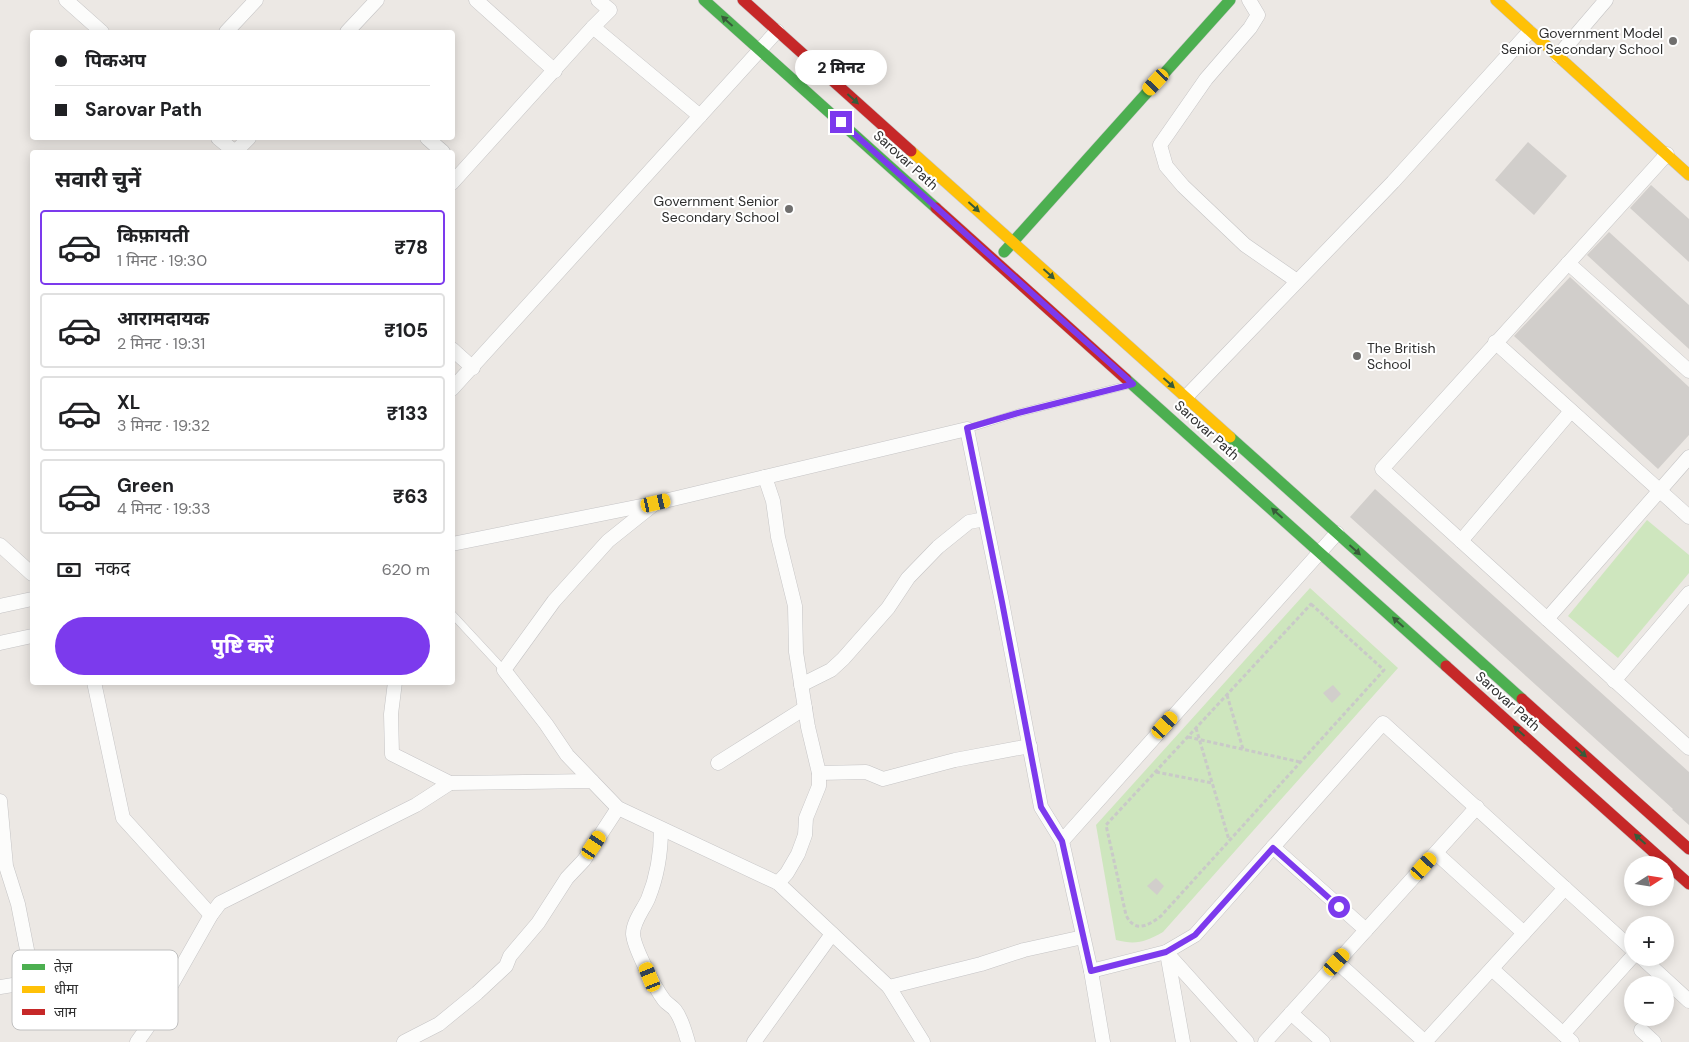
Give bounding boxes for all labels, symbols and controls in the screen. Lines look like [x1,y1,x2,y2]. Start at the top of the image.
one-way arrow [721,15,734,26]
place label: Government Model Senior Secondary School [1501,24,1663,58]
marker: Government Model Senior Secondary School [1667,35,1679,47]
text: पिकअप [85,48,146,73]
callout: 2 मिनट [795,49,887,84]
text: 2 मिनट [817,57,865,78]
car [1140,66,1171,98]
one-way arrow [846,93,858,105]
text: Sarovar Path [85,97,202,122]
route end [830,111,852,133]
street label: Sarovar Path [870,126,942,194]
text: सवारी चुनें [55,165,141,194]
place label: Government Senior Secondary School [654,192,779,226]
one-way arrow [967,201,979,213]
marker: Government Senior Secondary School [783,203,795,215]
text: किफ़ायती [117,223,189,248]
icon: car [57,225,102,270]
text: ₹78 [394,235,428,260]
text: 1 मिनट · 19:30 [117,250,207,271]
one-way arrow [1042,269,1055,280]
text: आरामदायक [117,306,209,331]
icon: car [57,308,102,353]
text: ₹105 [384,318,428,343]
text: 2 मिनट · 19:31 [117,333,205,354]
place label: The British School [1367,339,1436,373]
marker: The British School [1351,350,1363,362]
one-way arrow [1163,377,1175,389]
text: XL [117,390,140,415]
icon: car [57,391,102,436]
street label: Sarovar Path [1171,396,1243,464]
text: ₹133 [386,401,428,426]
text: 3 मिनट · 19:32 [117,415,210,436]
text: Green [117,473,174,498]
icon: car [57,474,102,519]
text: ₹63 [393,484,428,509]
car [639,492,672,514]
text: 4 मिनट · 19:33 [117,498,211,519]
one-way arrow [1271,508,1284,519]
one-way arrow [1349,544,1361,556]
icon: cash [55,556,83,584]
text: नकद [95,556,130,581]
text: 620 m [382,559,430,580]
one-way arrow [1393,616,1405,628]
button: पुष्टि करें [55,617,430,675]
street label: Sarovar Path [1472,667,1544,735]
car [1149,709,1180,741]
one-way arrow [1513,725,1525,737]
one-way arrow [1574,746,1586,758]
car [579,828,608,862]
one-way arrow [1633,834,1646,845]
car [1408,850,1439,882]
north arrow [1624,856,1674,906]
map controls [1624,856,1674,1026]
route start [1328,896,1350,918]
button: + [1624,916,1674,966]
car [1321,946,1352,978]
legend [12,950,178,1030]
text: तेज़ [54,958,73,976]
car [637,960,662,994]
button: − [1624,976,1674,1026]
text: धीमा [54,980,79,998]
text: जाम [54,1003,77,1021]

